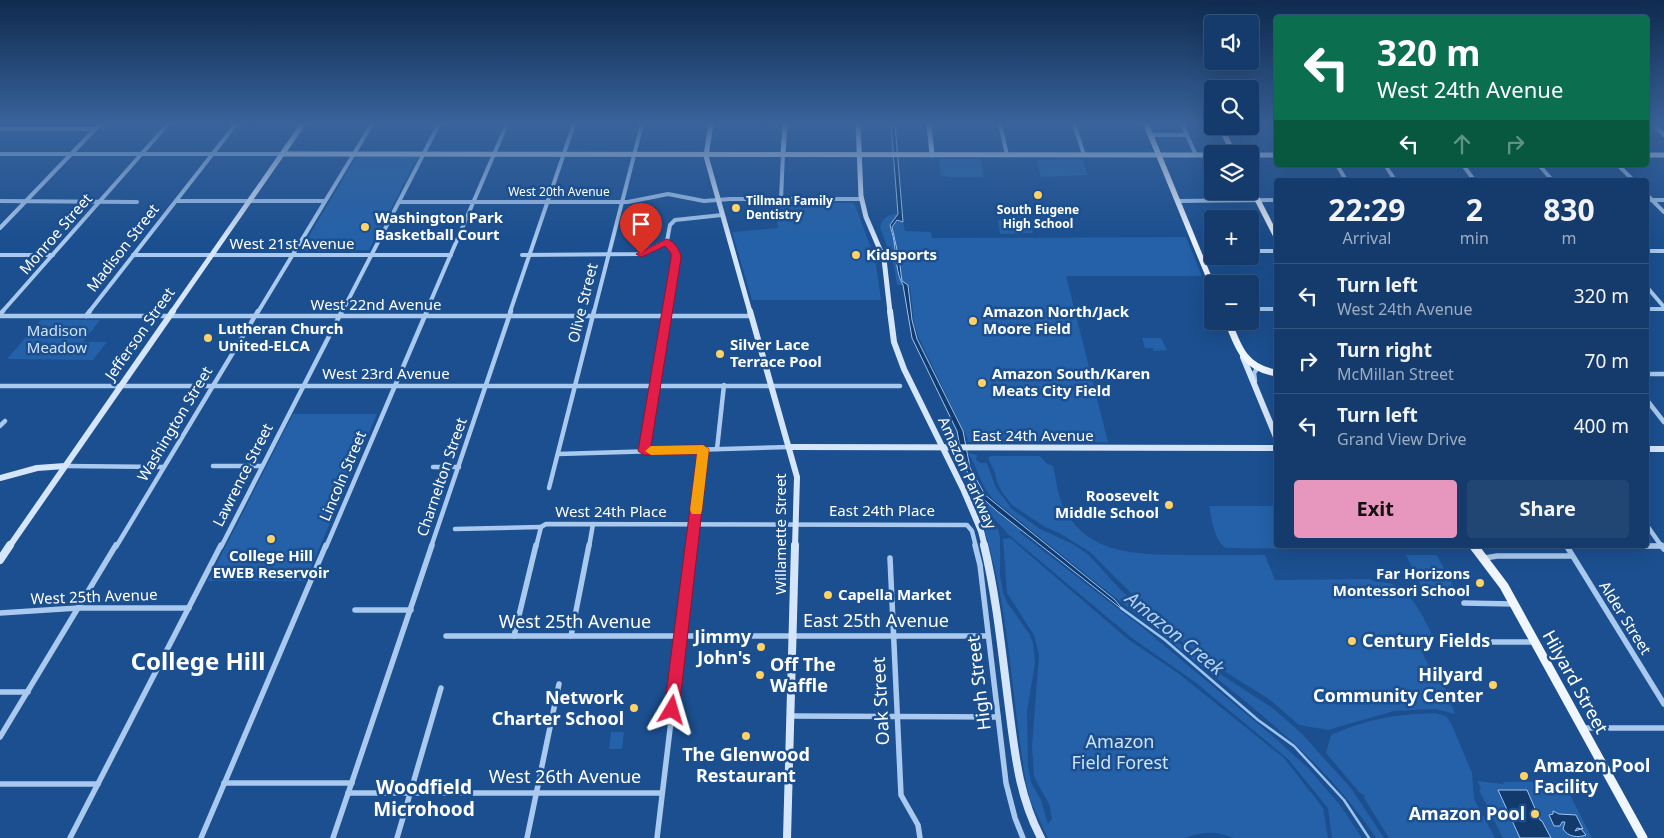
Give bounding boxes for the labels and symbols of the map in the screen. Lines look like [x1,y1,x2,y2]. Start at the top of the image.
street label: West 20th Avenue [508,183,610,200]
street label: Monroe Street [15,188,96,278]
marker: South Eugene High School [1032,189,1044,201]
place label: Tillman Family Dentistry [746,192,833,223]
street label: Madison Street [82,199,163,295]
place label: South Eugene High School [997,201,1079,232]
marker: Tillman Family Dentistry [730,202,742,214]
pin [620,203,662,254]
place label: Washington Park Basketball Court [375,207,504,244]
marker: Washington Park Basketball Court [359,221,371,233]
street label: West 21st Avenue [230,233,354,253]
place label: Kidsports [866,244,937,264]
marker: Kidsports [850,249,862,261]
street label: Olive Street [562,260,602,345]
street label: Jefferson Street [99,283,179,385]
street label: West 22nd Avenue [311,294,441,314]
place label: Amazon North/Jack Moore Field [983,301,1130,338]
marker: Amazon North/Jack Moore Field [967,315,979,327]
place label: Lutheran Church United-ELCA [218,318,343,355]
park label: Madison Meadow [27,320,87,357]
marker: Lutheran Church United-ELCA [202,332,214,344]
place label: Silver Lace Terrace Pool [730,334,822,371]
marker: Silver Lace Terrace Pool [714,348,726,360]
street label: Washington Street [132,362,217,485]
street label: West 23rd Avenue [322,363,450,383]
place label: Amazon South/Karen Meats City Field [992,363,1150,400]
marker: Amazon South/Karen Meats City Field [976,377,988,389]
street label: Amazon Parkway [934,413,1002,532]
street label: Charnelton Street [411,414,471,539]
street label: Lawrence Street [208,419,277,529]
street label: East 24th Avenue [972,425,1094,445]
street label: Lincoln Street [314,427,370,524]
street label: Willamette Street [770,473,790,595]
place label: Roosevelt Middle School [1055,485,1159,522]
marker: Roosevelt Middle School [1163,499,1175,511]
street label: East 24th Place [829,500,935,520]
street label: West 24th Place [555,501,667,521]
marker: College Hill EWEB Reservoir [265,533,277,545]
place label: College Hill EWEB Reservoir [213,545,329,582]
place label: Far Horizons Montessori School [1333,563,1470,600]
marker: Far Horizons Montessori School [1474,577,1486,589]
street label: Alder Street [1595,577,1657,659]
street label: West 25th Avenue [30,584,158,608]
place label: Capella Market [838,584,952,604]
water label: Amazon Creek [1119,584,1230,681]
marker: Capella Market [822,589,834,601]
street label: East 25th Avenue [803,608,949,632]
street label: West 25th Avenue [499,609,651,633]
place label: Jimmy John's [692,624,752,669]
street label: Hilyard Street [1538,625,1614,738]
place label: Century Fields [1362,628,1490,652]
street label: High Street [960,634,996,732]
marker: Century Fields [1346,635,1358,647]
marker: Jimmy John's [755,641,767,653]
district label: College Hill [131,644,265,677]
place label: Off The Waffle [770,652,836,697]
street label: Oak Street [866,656,894,746]
place label: Hilyard Community Center [1313,662,1483,707]
marker: Off The Waffle [754,669,766,681]
marker: Hilyard Community Center [1487,679,1499,691]
position arrow [645,683,697,735]
place label: Network Charter School [492,685,625,730]
marker: Network Charter School [628,702,640,714]
park label: Amazon Field Forest [1071,729,1169,774]
marker: The Glenwood Restaurant [740,730,752,742]
place label: The Glenwood Restaurant [682,742,810,787]
place label: Amazon Pool Facility [1534,753,1650,798]
street label: West 26th Avenue [489,764,641,788]
marker: Amazon Pool Facility [1518,770,1530,782]
district label: Woodfield Microhood [373,774,475,822]
place label: Amazon Pool [1409,801,1525,825]
marker: Amazon Pool [1529,808,1541,820]

